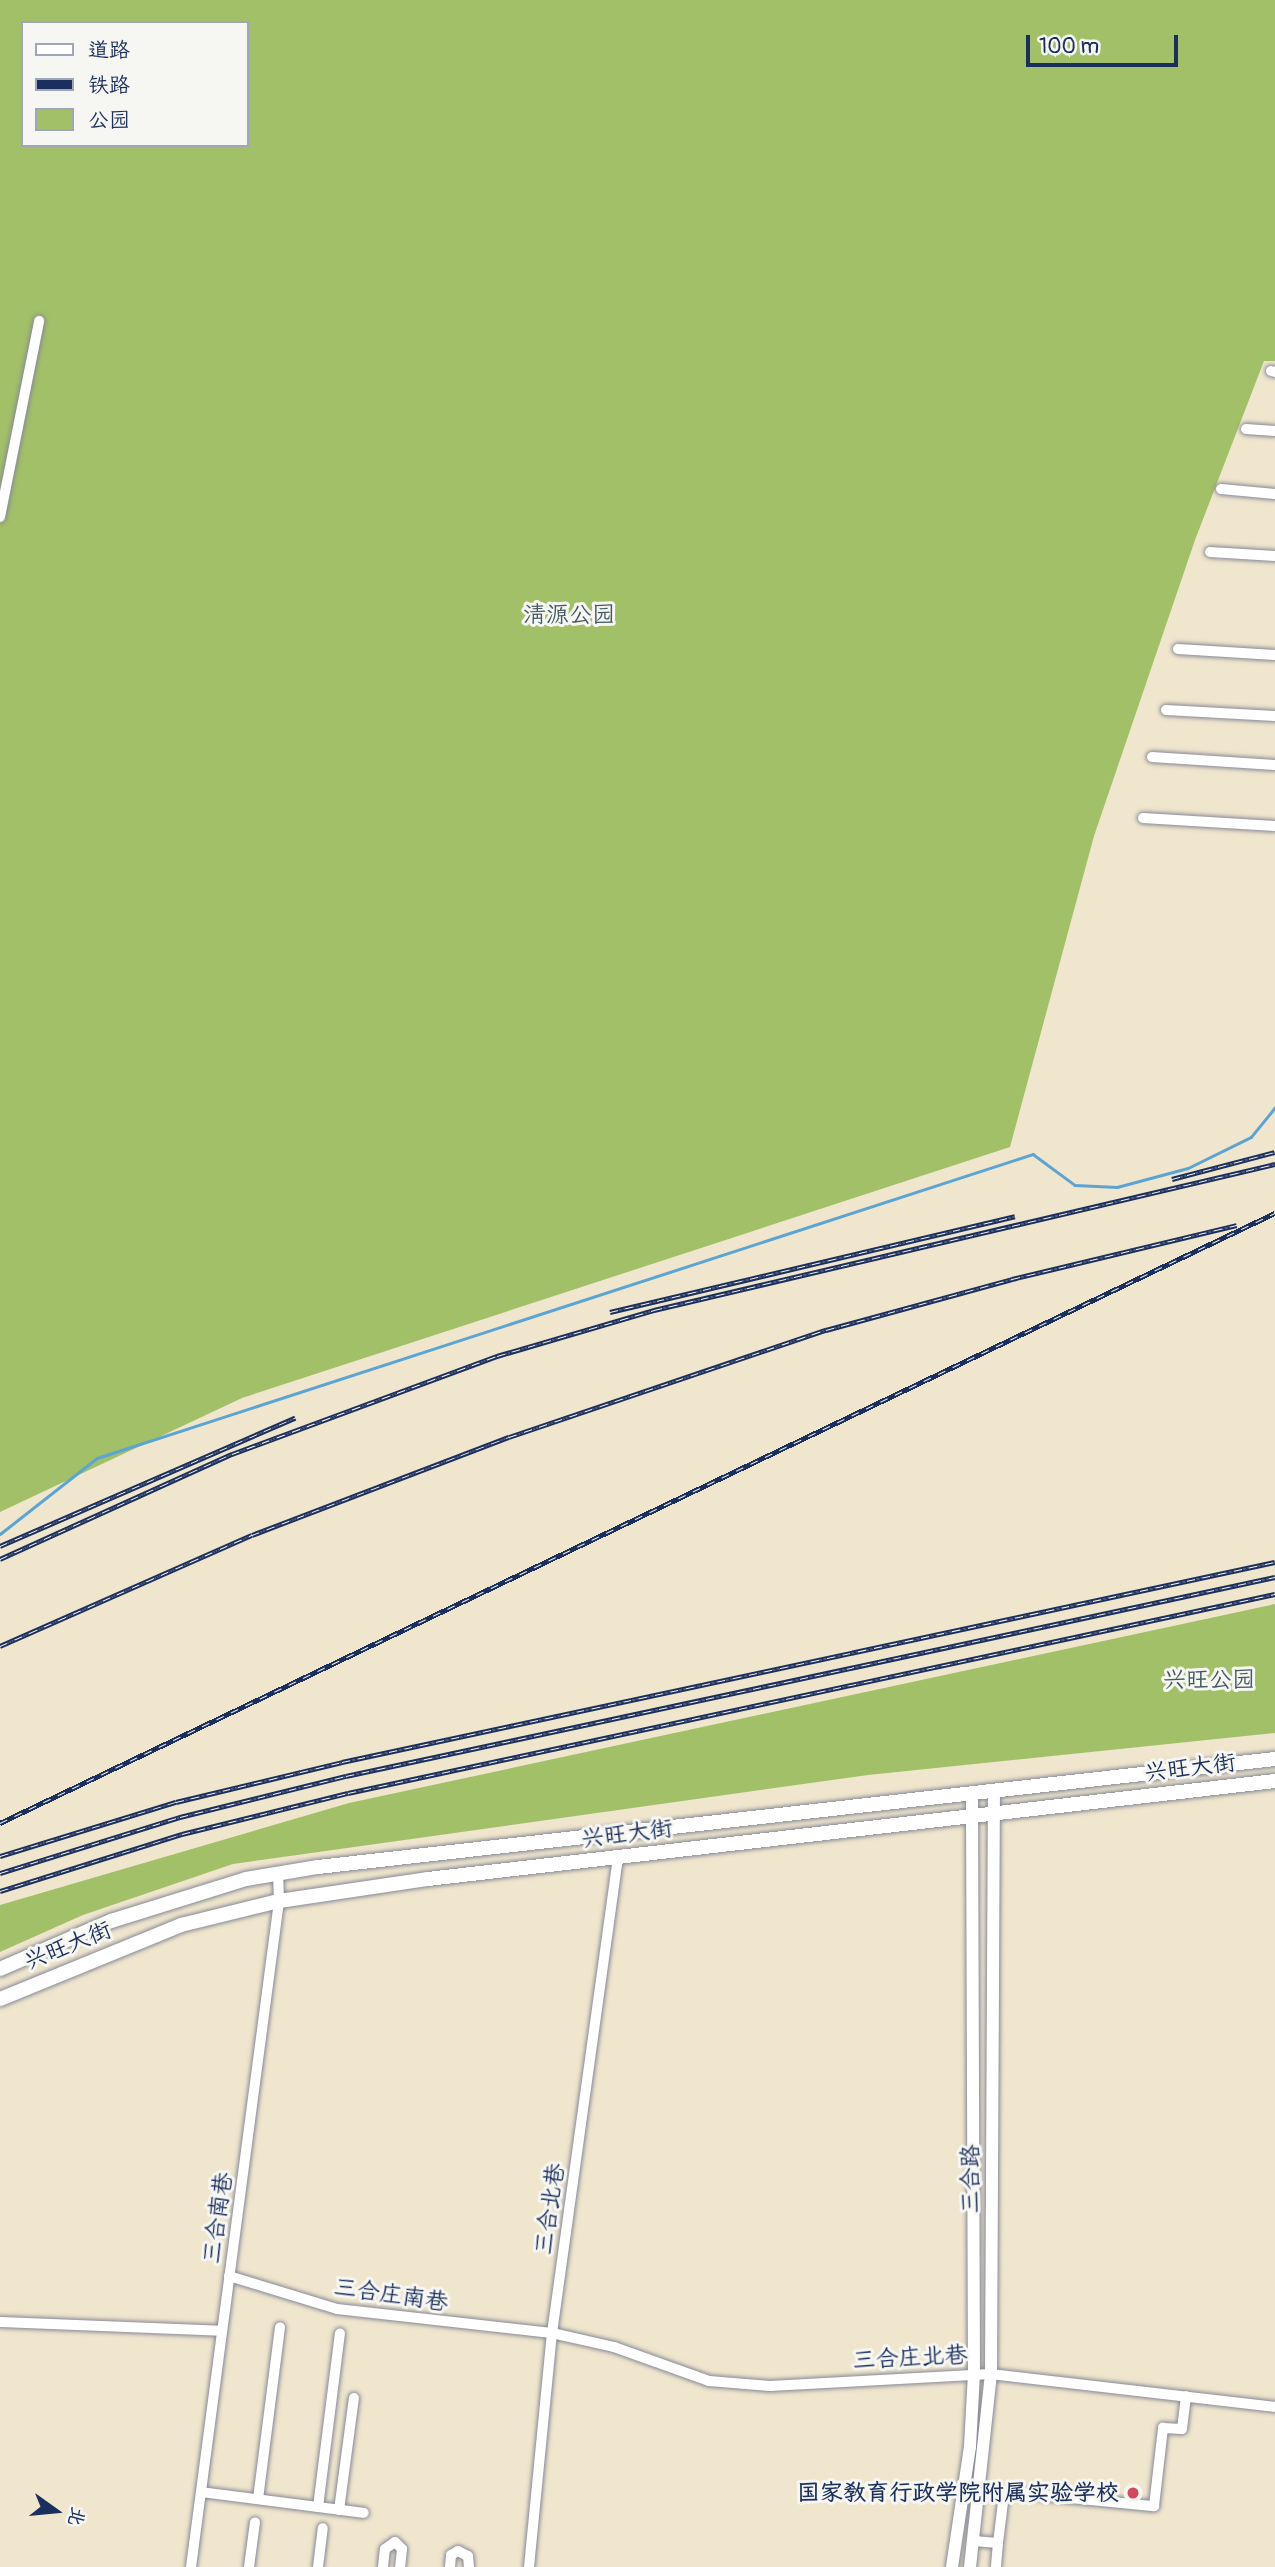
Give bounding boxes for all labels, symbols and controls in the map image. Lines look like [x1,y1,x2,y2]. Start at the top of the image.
legend [21,21,248,147]
scale bar [1030,21,1182,65]
text: 100 m [1039,33,1099,60]
text: 道路 [88,37,130,64]
text: 铁路 [88,72,130,99]
text: 公园 [88,107,130,134]
park label: 清源公园 [523,601,615,629]
park label: 兴旺公园 [1163,1666,1255,1694]
street label: 兴旺大街 [1143,1749,1237,1787]
street label: 兴旺大街 [580,1815,674,1853]
street label: 兴旺大街 [20,1916,116,1976]
street label: 三合路 [957,2145,985,2213]
street label: 三合北巷 [530,2162,570,2256]
street label: 三合南巷 [198,2171,238,2265]
street label: 三合庄南巷 [332,2273,450,2317]
street label: 三合庄北巷 [852,2341,968,2375]
north arrow [21,2476,91,2546]
place label: 国家教育行政学院附属实验学校 [797,2479,1119,2507]
marker: 国家教育行政学院附属实验学校 [1125,2485,1141,2501]
text: 北 [62,2504,90,2529]

